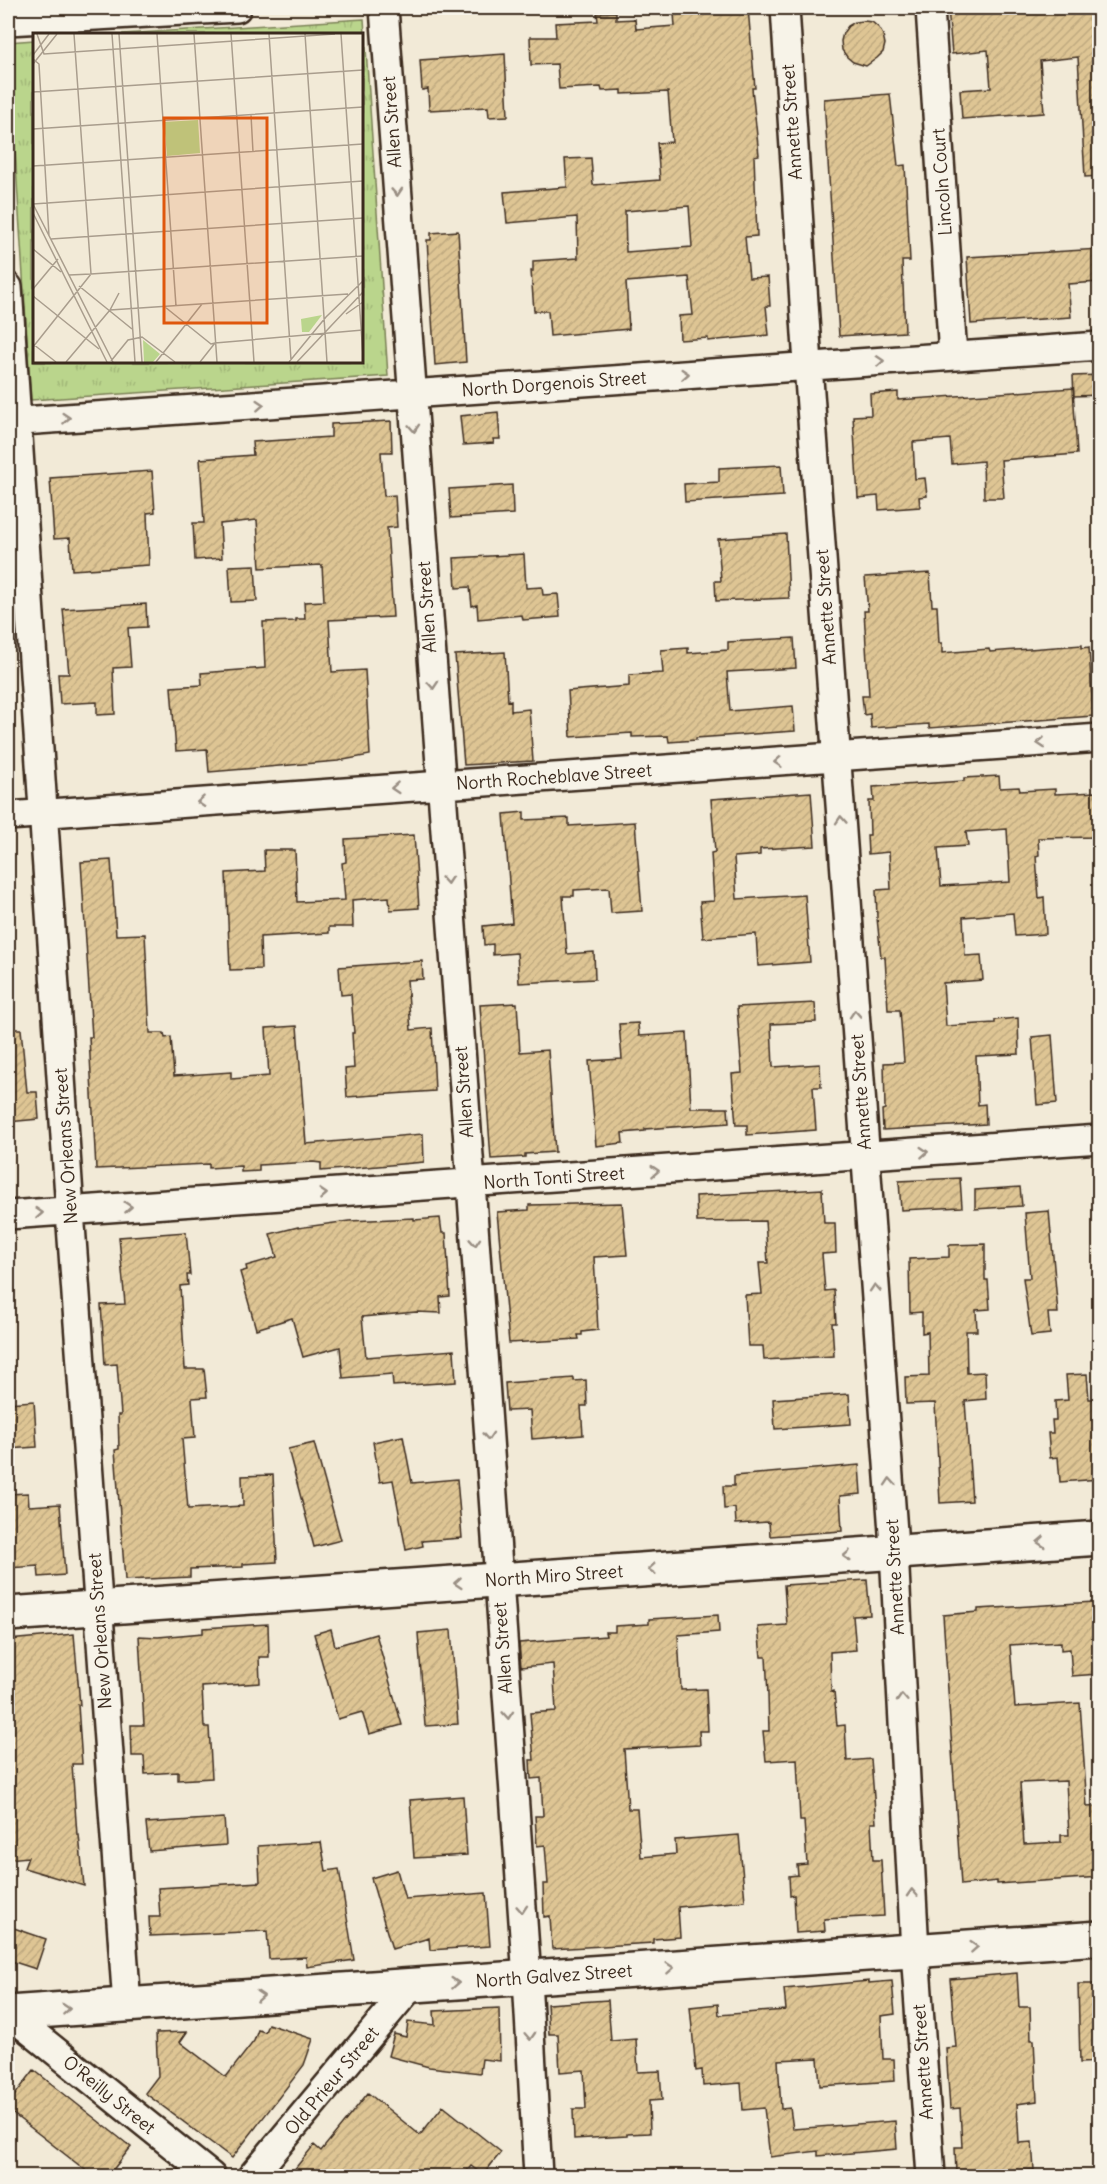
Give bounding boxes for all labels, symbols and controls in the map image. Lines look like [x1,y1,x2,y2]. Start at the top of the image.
inset map [33,33,363,363]
street label: Annette Street [776,63,807,181]
street label: Allen Street [377,75,406,169]
street label: Lincoln Court [926,127,957,237]
one-way arrow [390,187,403,196]
one-way arrow [875,354,884,367]
street label: North Dorgenois Street [461,366,647,401]
one-way arrow [681,368,690,381]
one-way arrow [256,398,265,411]
one-way arrow [61,412,70,425]
one-way arrow [407,423,420,432]
street label: Annette Street [810,548,841,666]
street label: Allen Street [412,560,441,654]
one-way arrow [426,681,439,690]
one-way arrow [1037,736,1046,749]
one-way arrow [774,755,783,768]
street label: North Rocheblave Street [455,758,653,795]
one-way arrow [391,781,400,794]
one-way arrow [196,795,205,808]
one-way arrow [835,815,848,824]
one-way arrow [441,875,454,884]
one-way arrow [849,1009,862,1018]
street label: Annette Street [845,1033,876,1151]
street label: Allen Street [449,1045,478,1139]
street label: New Orleans Street [49,1067,82,1225]
one-way arrow [920,1146,929,1159]
street label: North Tonti Street [483,1161,625,1194]
one-way arrow [651,1164,660,1177]
one-way arrow [318,1187,327,1200]
one-way arrow [124,1201,133,1214]
one-way arrow [34,1207,43,1220]
one-way arrow [468,1237,481,1246]
one-way arrow [869,1283,882,1292]
one-way arrow [481,1432,494,1441]
one-way arrow [883,1478,896,1487]
street label: Annette Street [880,1518,909,1636]
one-way arrow [1037,1536,1046,1549]
one-way arrow [842,1549,851,1562]
street label: New Orleans Street [83,1552,116,1710]
street label: North Miro Street [484,1559,624,1592]
one-way arrow [648,1563,657,1576]
one-way arrow [453,1576,462,1589]
street label: Allen Street [488,1601,517,1695]
one-way arrow [896,1693,909,1702]
one-way arrow [501,1710,514,1719]
one-way arrow [906,1888,919,1897]
one-way arrow [515,1905,528,1914]
one-way arrow [969,1941,978,1954]
street label: North Galvez Street [475,1959,633,1992]
one-way arrow [666,1962,675,1975]
one-way arrow [450,1976,459,1989]
one-way arrow [256,1990,265,2003]
one-way arrow [61,2003,70,2016]
street label: Annette Street [907,2003,938,2121]
street label: Old Prieur Street [279,2022,384,2140]
one-way arrow [524,2032,537,2041]
street label: O'Reilly Street [58,2050,160,2139]

